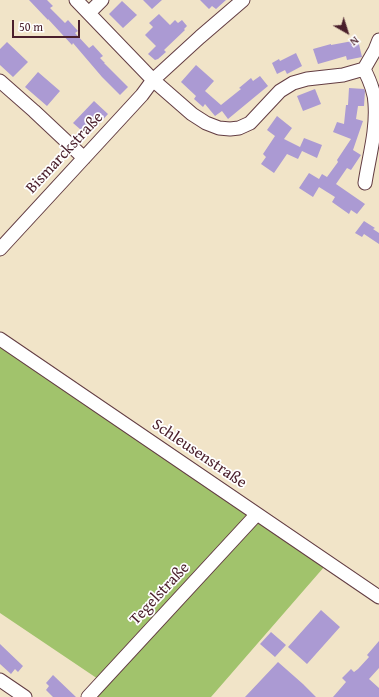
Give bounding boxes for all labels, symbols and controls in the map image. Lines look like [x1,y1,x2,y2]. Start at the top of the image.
scale bar [14,12,82,38]
north arrow [327,12,367,52]
text: 50 m [19,18,43,35]
text: N [347,33,362,50]
street label: Bismarckstraße [22,108,108,198]
street label: Schleusenstraße [148,415,250,493]
street label: Tegelstraße [126,559,194,629]

